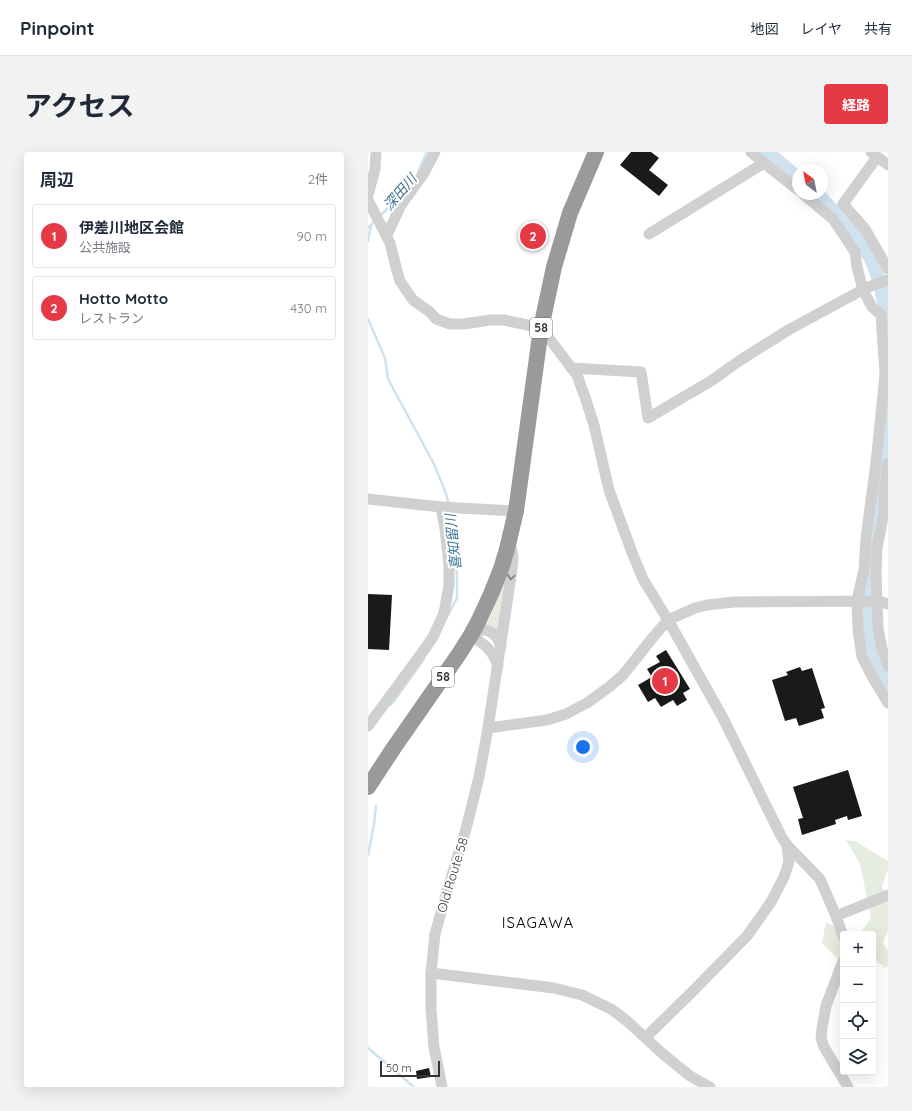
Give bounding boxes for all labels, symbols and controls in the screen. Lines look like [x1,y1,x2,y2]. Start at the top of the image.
text: Pinpoint [20,16,95,40]
text: 地図 [750,20,778,38]
text: レイヤ [800,20,842,38]
text: 共有 [864,20,892,38]
button: 経路 [824,84,888,124]
text: アクセス [24,88,135,123]
north arrow [792,164,828,200]
text: 周辺 [40,169,74,190]
water label: 深田川 [379,169,422,214]
text: 2件 [308,171,328,187]
text: 伊差川地区会館 [79,218,184,237]
pin: 2 [520,221,546,251]
text: 1 [51,228,57,244]
text: 90 m [297,228,327,244]
text: 公共施設 [79,239,131,255]
text: Hotto Motto [79,289,168,308]
text: 2 [50,300,58,316]
text: 430 m [290,300,327,316]
text: レストラン [79,310,144,326]
road number: 58 [530,318,552,338]
water label: 喜知留川 [441,511,465,571]
one-way arrow [507,574,516,580]
pin: 1 [652,666,678,696]
road number: 58 [432,667,454,687]
your location [573,737,593,757]
street label: Old Route 58 [433,836,471,914]
district label: ISAGAWA [502,913,574,932]
map controls [840,931,876,1075]
button: + [840,931,876,967]
button: − [840,967,876,1003]
button: locate [840,1003,876,1039]
button: layers [840,1039,876,1075]
scale bar [380,1059,440,1078]
text: 50 m [386,1061,412,1075]

